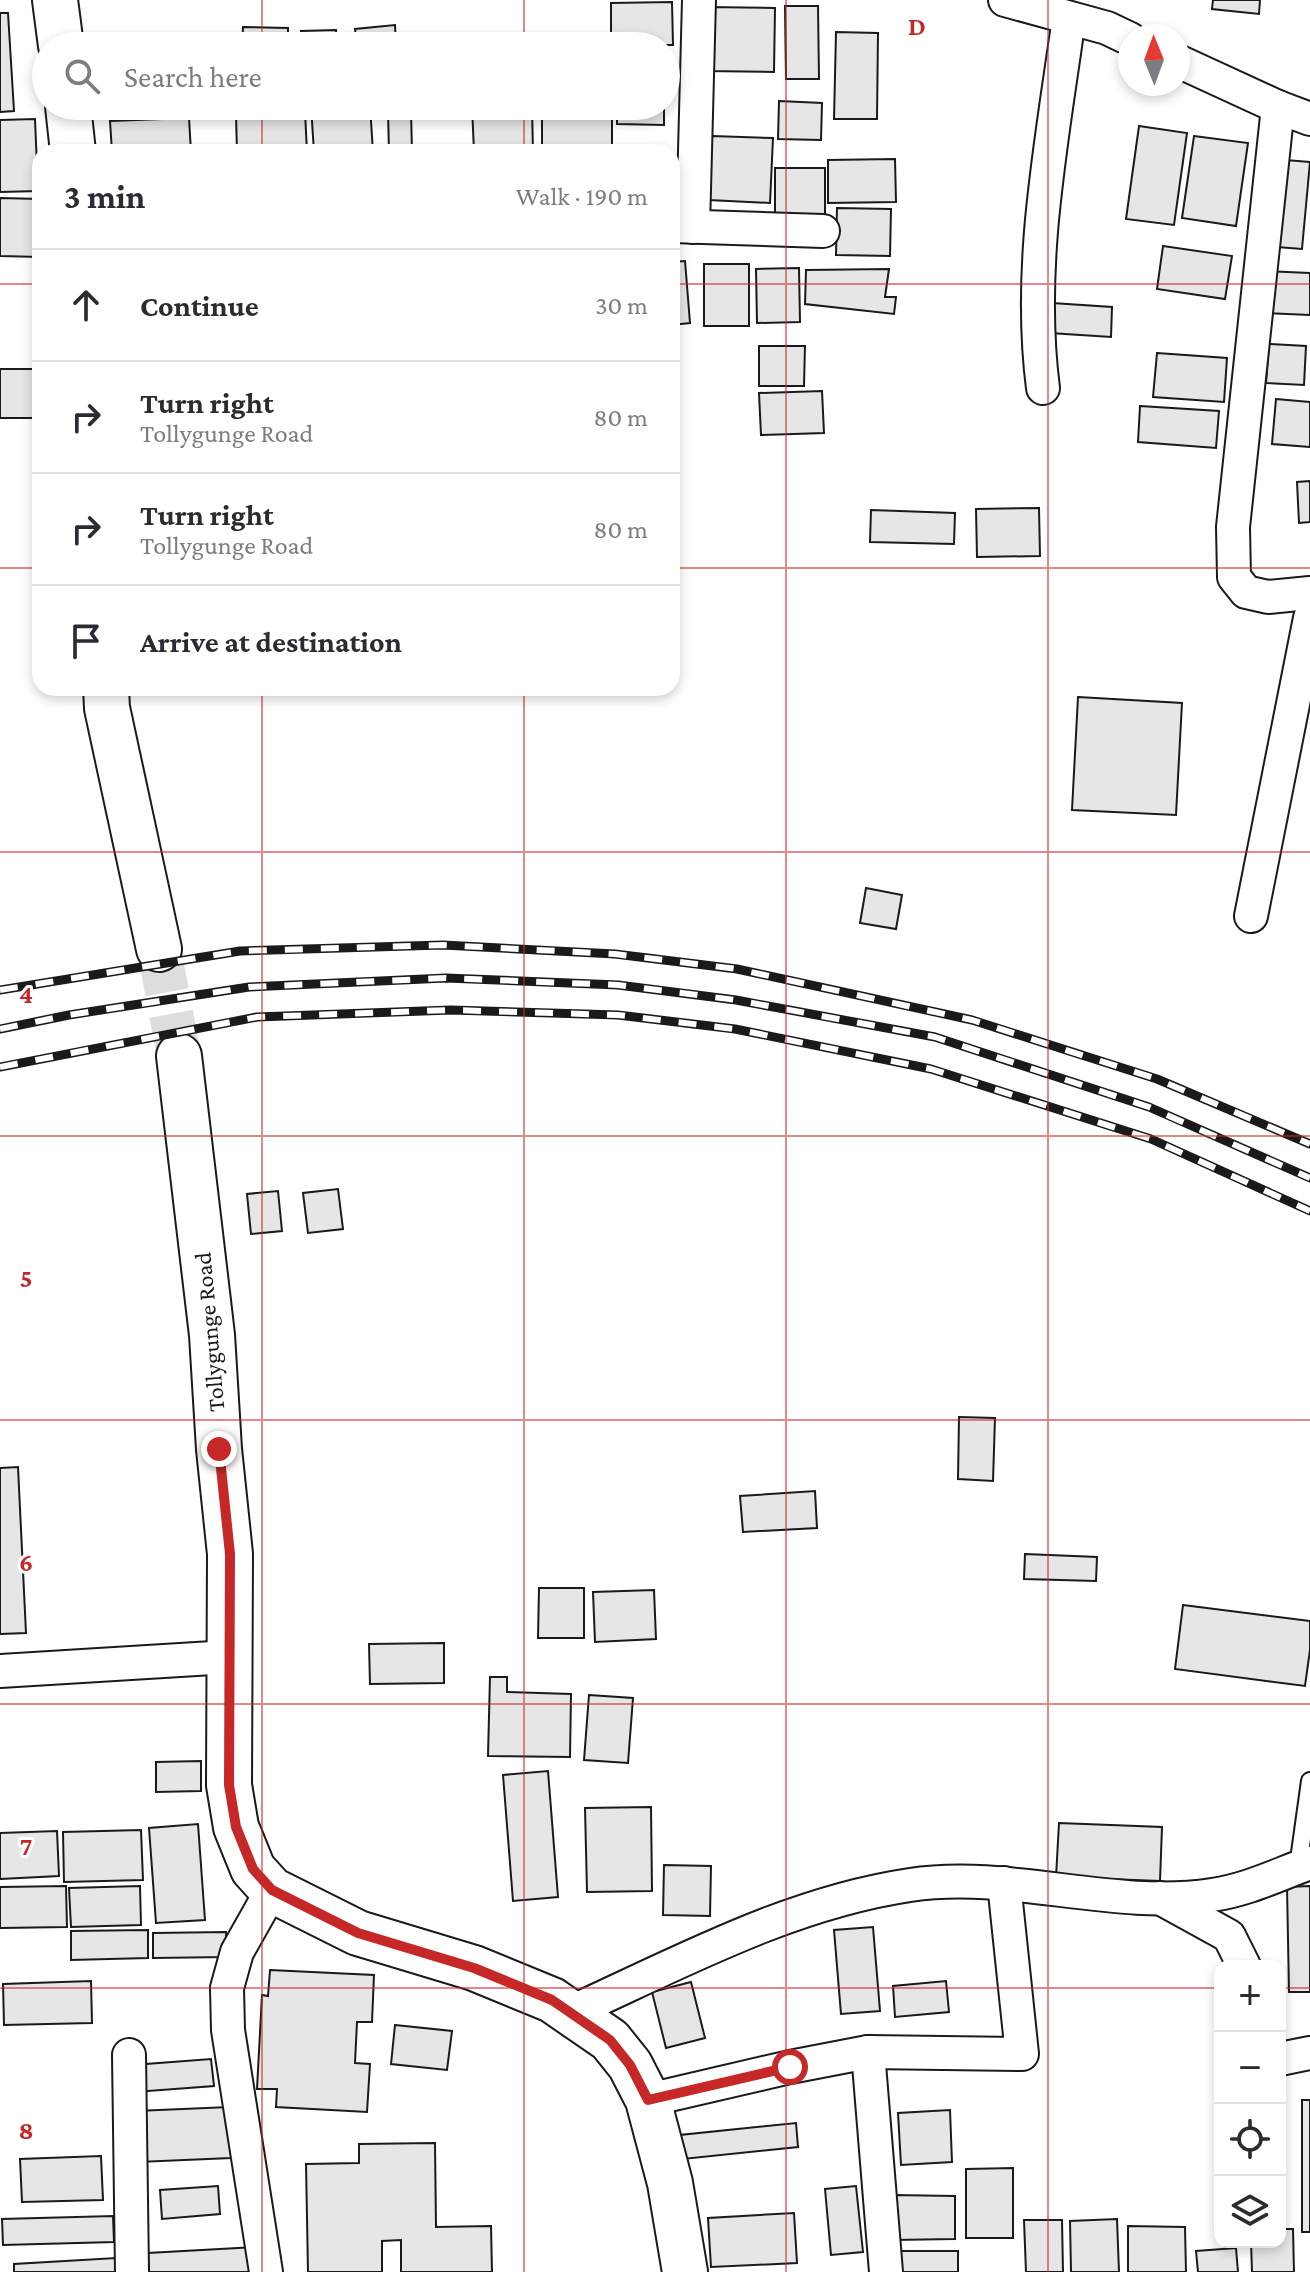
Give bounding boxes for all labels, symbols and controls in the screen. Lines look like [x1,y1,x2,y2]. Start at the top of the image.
text: D [908,12,926,41]
north arrow [1118,24,1190,96]
search box [32,32,680,120]
icon: search [60,54,104,98]
text: Search here [124,60,262,93]
text: 3 min [64,178,145,215]
text: Walk · 190 m [516,182,648,211]
icon: ahead [64,283,108,327]
text: Continue [140,289,259,322]
text: 30 m [595,291,648,320]
text: Turn right [140,386,274,419]
icon: right [64,395,108,439]
text: 80 m [594,403,648,432]
text: Tollygunge Road [140,419,313,448]
text: Turn right [140,498,274,531]
icon: right [64,507,108,551]
text: 80 m [594,515,648,544]
text: Tollygunge Road [140,531,313,560]
icon: arrive [64,619,108,663]
text: Arrive at destination [140,625,402,658]
text: 4 [19,980,33,1009]
street label: Tollygunge Road [189,1251,229,1413]
text: 5 [20,1264,32,1293]
route end [201,1431,237,1467]
text: 6 [19,1548,33,1577]
text: 7 [20,1832,32,1861]
map controls [1214,1960,1286,2248]
button: + [1214,1960,1286,2032]
button: − [1214,2032,1286,2104]
route start [772,2049,808,2085]
button: locate [1214,2104,1286,2176]
text: 8 [18,2116,34,2145]
button: layers [1214,2176,1286,2248]

